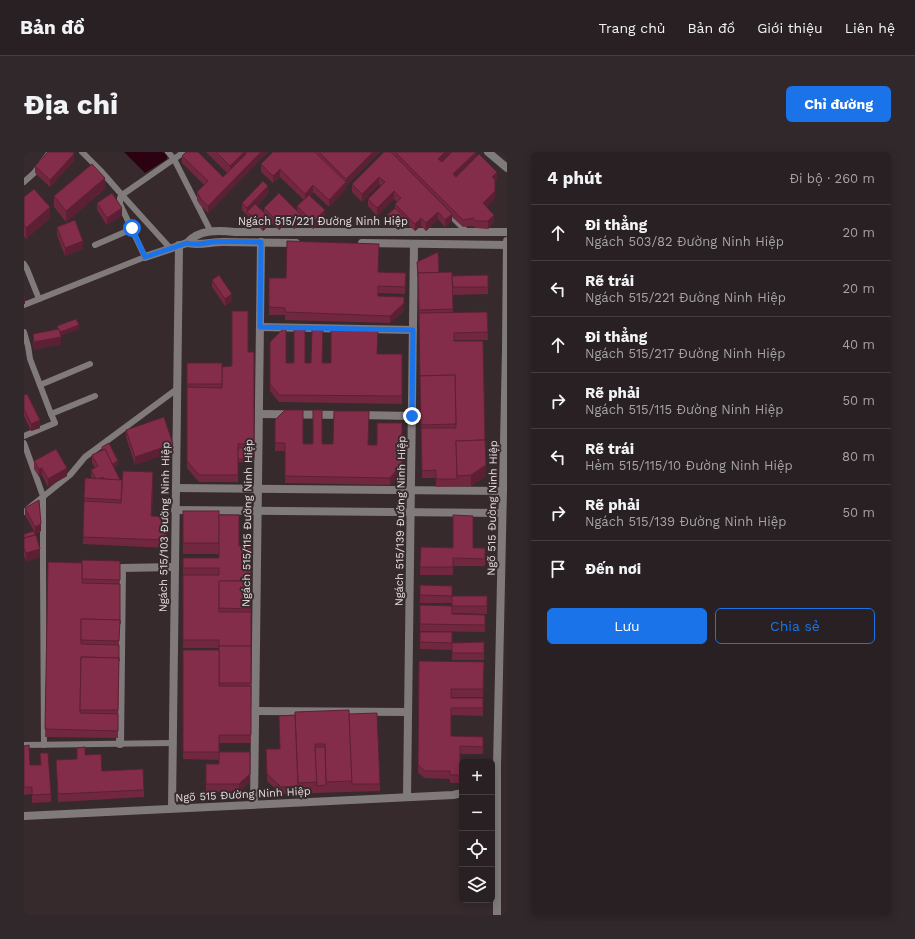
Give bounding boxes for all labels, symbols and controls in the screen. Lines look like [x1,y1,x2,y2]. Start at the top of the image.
text: Bản đồ [20,16,85,39]
text: Trang chủ [599,20,665,36]
text: Bản đồ [687,20,735,36]
text: Giới thiệu [757,20,823,36]
text: Liên hệ [845,20,895,36]
button: Chỉ đường [786,86,891,122]
text: Địa chỉ [24,88,118,121]
text: 4 phút [547,168,602,188]
text: Đi bộ · 260 m [789,171,875,186]
street label: Ngách 515/221 Đường Ninh Hiệp [238,215,408,228]
text: Đi thẳng [585,216,647,234]
route start [123,219,141,237]
icon: ahead [547,222,569,244]
text: 20 m [843,225,875,240]
text: Ngách 503/82 Đường Ninh Hiệp [585,234,784,249]
text: Rẽ trái [585,272,634,290]
icon: left [547,278,569,300]
text: 20 m [843,281,875,296]
text: Ngách 515/221 Đường Ninh Hiệp [585,290,786,305]
text: Đi thẳng [585,328,647,346]
icon: ahead [547,334,569,356]
text: 40 m [842,337,875,352]
text: Ngách 515/217 Đường Ninh Hiệp [585,346,785,361]
text: Rẽ phải [585,384,640,402]
icon: right [547,390,569,412]
text: 50 m [843,393,875,408]
text: Ngách 515/115 Đường Ninh Hiệp [585,402,783,417]
route end [403,407,421,425]
street label: Ngách 515/139 Đường Ninh Hiệp [393,436,408,606]
street label: Ngách 515/115 Đường Ninh Hiệp [240,439,255,607]
street label: Ngõ 515 Đường Ninh Hiệp [485,440,500,576]
text: Rẽ trái [585,440,634,458]
street label: Ngách 515/103 Đường Ninh Hiệp [157,442,172,612]
icon: left [547,446,569,468]
text: 80 m [842,449,875,464]
text: Hẻm 515/115/10 Đường Ninh Hiệp [585,458,793,473]
text: Rẽ phải [585,496,640,514]
icon: right [547,502,569,524]
text: 50 m [843,505,875,520]
text: Ngách 515/139 Đường Ninh Hiệp [585,514,786,529]
icon: arrive [547,558,569,580]
text: Đến nơi [585,560,641,578]
button: Lưu [547,608,707,644]
button: Chia sẻ [715,608,875,644]
map controls [459,759,495,903]
button: + [459,759,495,795]
street label: Ngõ 515 Đường Ninh Hiệp [175,784,311,805]
button: − [459,795,495,831]
button: locate [459,831,495,867]
button: layers [459,867,495,903]

